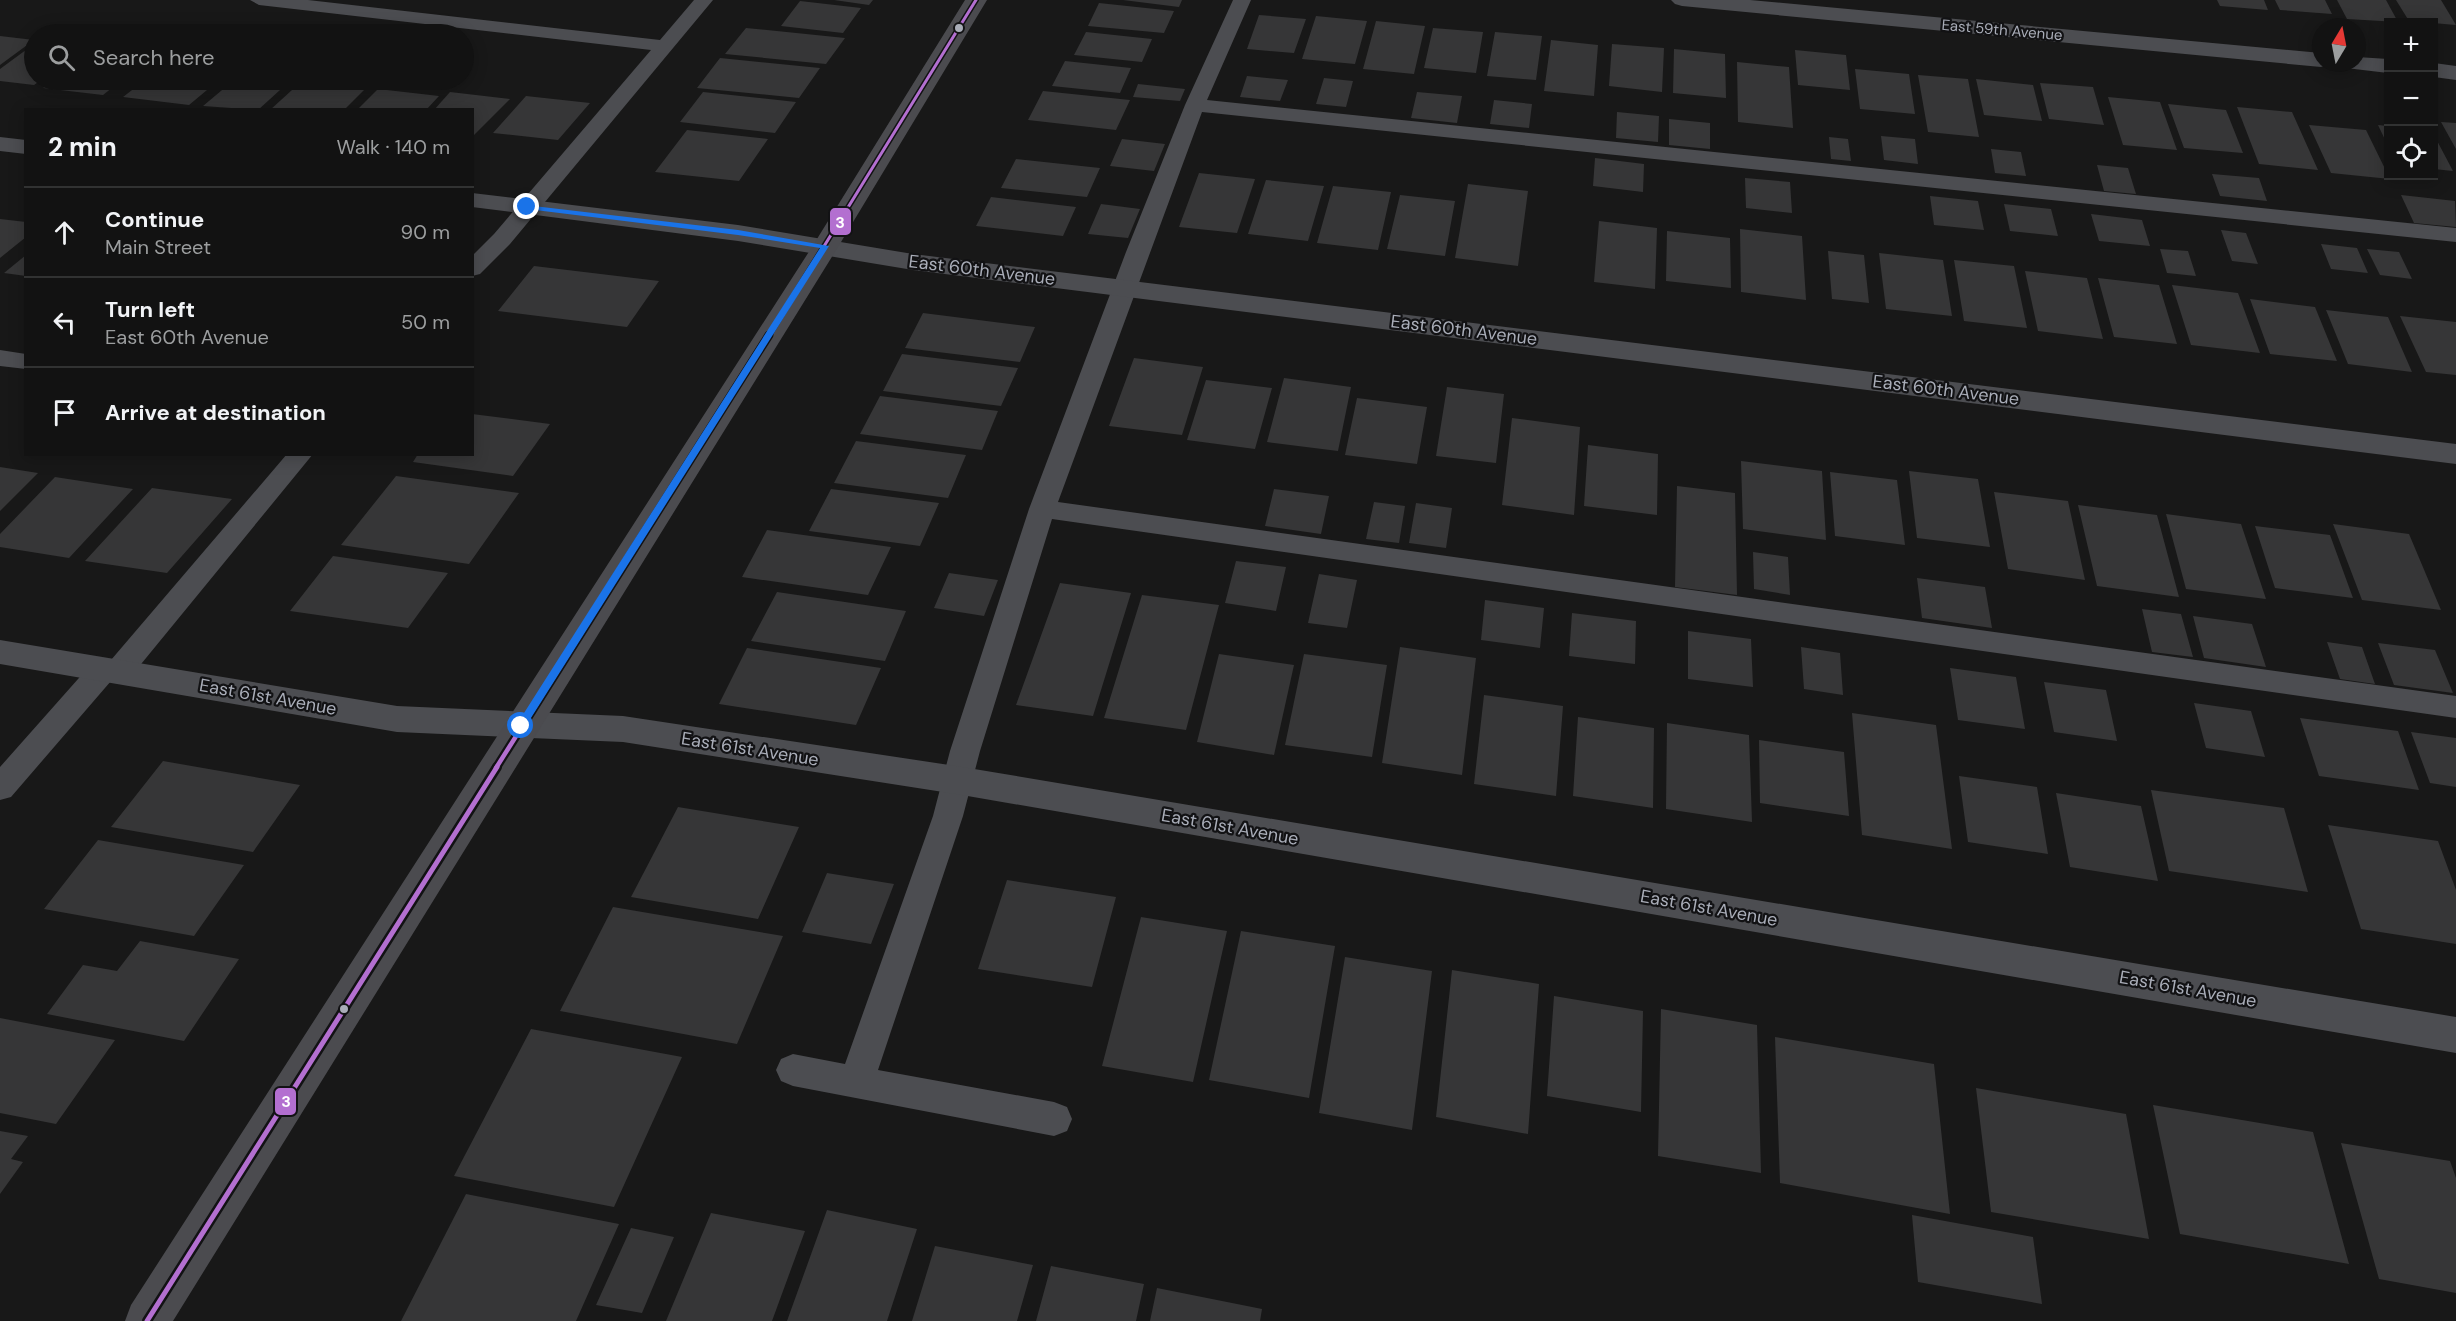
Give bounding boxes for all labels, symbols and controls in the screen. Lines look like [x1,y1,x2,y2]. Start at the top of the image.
street label: East 59th Avenue [1941,15,2063,45]
north arrow [2312,18,2366,72]
map controls [2384,18,2438,180]
button: + [2384,18,2438,72]
unlabelled marker [953,22,965,34]
search box [24,24,474,90]
icon: search [45,41,78,74]
text: Search here [93,43,214,72]
button: − [2384,72,2438,126]
button: locate [2384,126,2438,180]
text: 2 min [48,130,117,164]
text: Walk · 140 m [336,134,450,160]
route end [513,193,539,219]
text: Continue [105,205,204,234]
line badge: 3 [829,207,852,236]
text: 3 [835,212,845,233]
icon: ahead [48,216,81,249]
text: 90 m [401,219,450,245]
text: Main Street [105,234,211,260]
street label: East 60th Avenue [907,249,1057,291]
text: Turn left [105,295,195,324]
icon: left [48,306,81,339]
text: 50 m [401,309,450,335]
street label: East 60th Avenue [1389,309,1539,351]
text: East 60th Avenue [105,324,269,350]
street label: East 60th Avenue [1871,369,2021,411]
icon: arrive [48,396,81,429]
text: Arrive at destination [105,398,326,427]
street label: East 61st Avenue [197,673,339,721]
route start [507,712,533,738]
street label: East 61st Avenue [679,726,821,772]
street label: East 61st Avenue [1159,803,1301,851]
street label: East 61st Avenue [1638,884,1780,932]
street label: East 61st Avenue [2117,965,2259,1013]
unlabelled marker [338,1003,350,1015]
line badge: 3 [274,1087,297,1116]
text: 3 [281,1091,291,1112]

